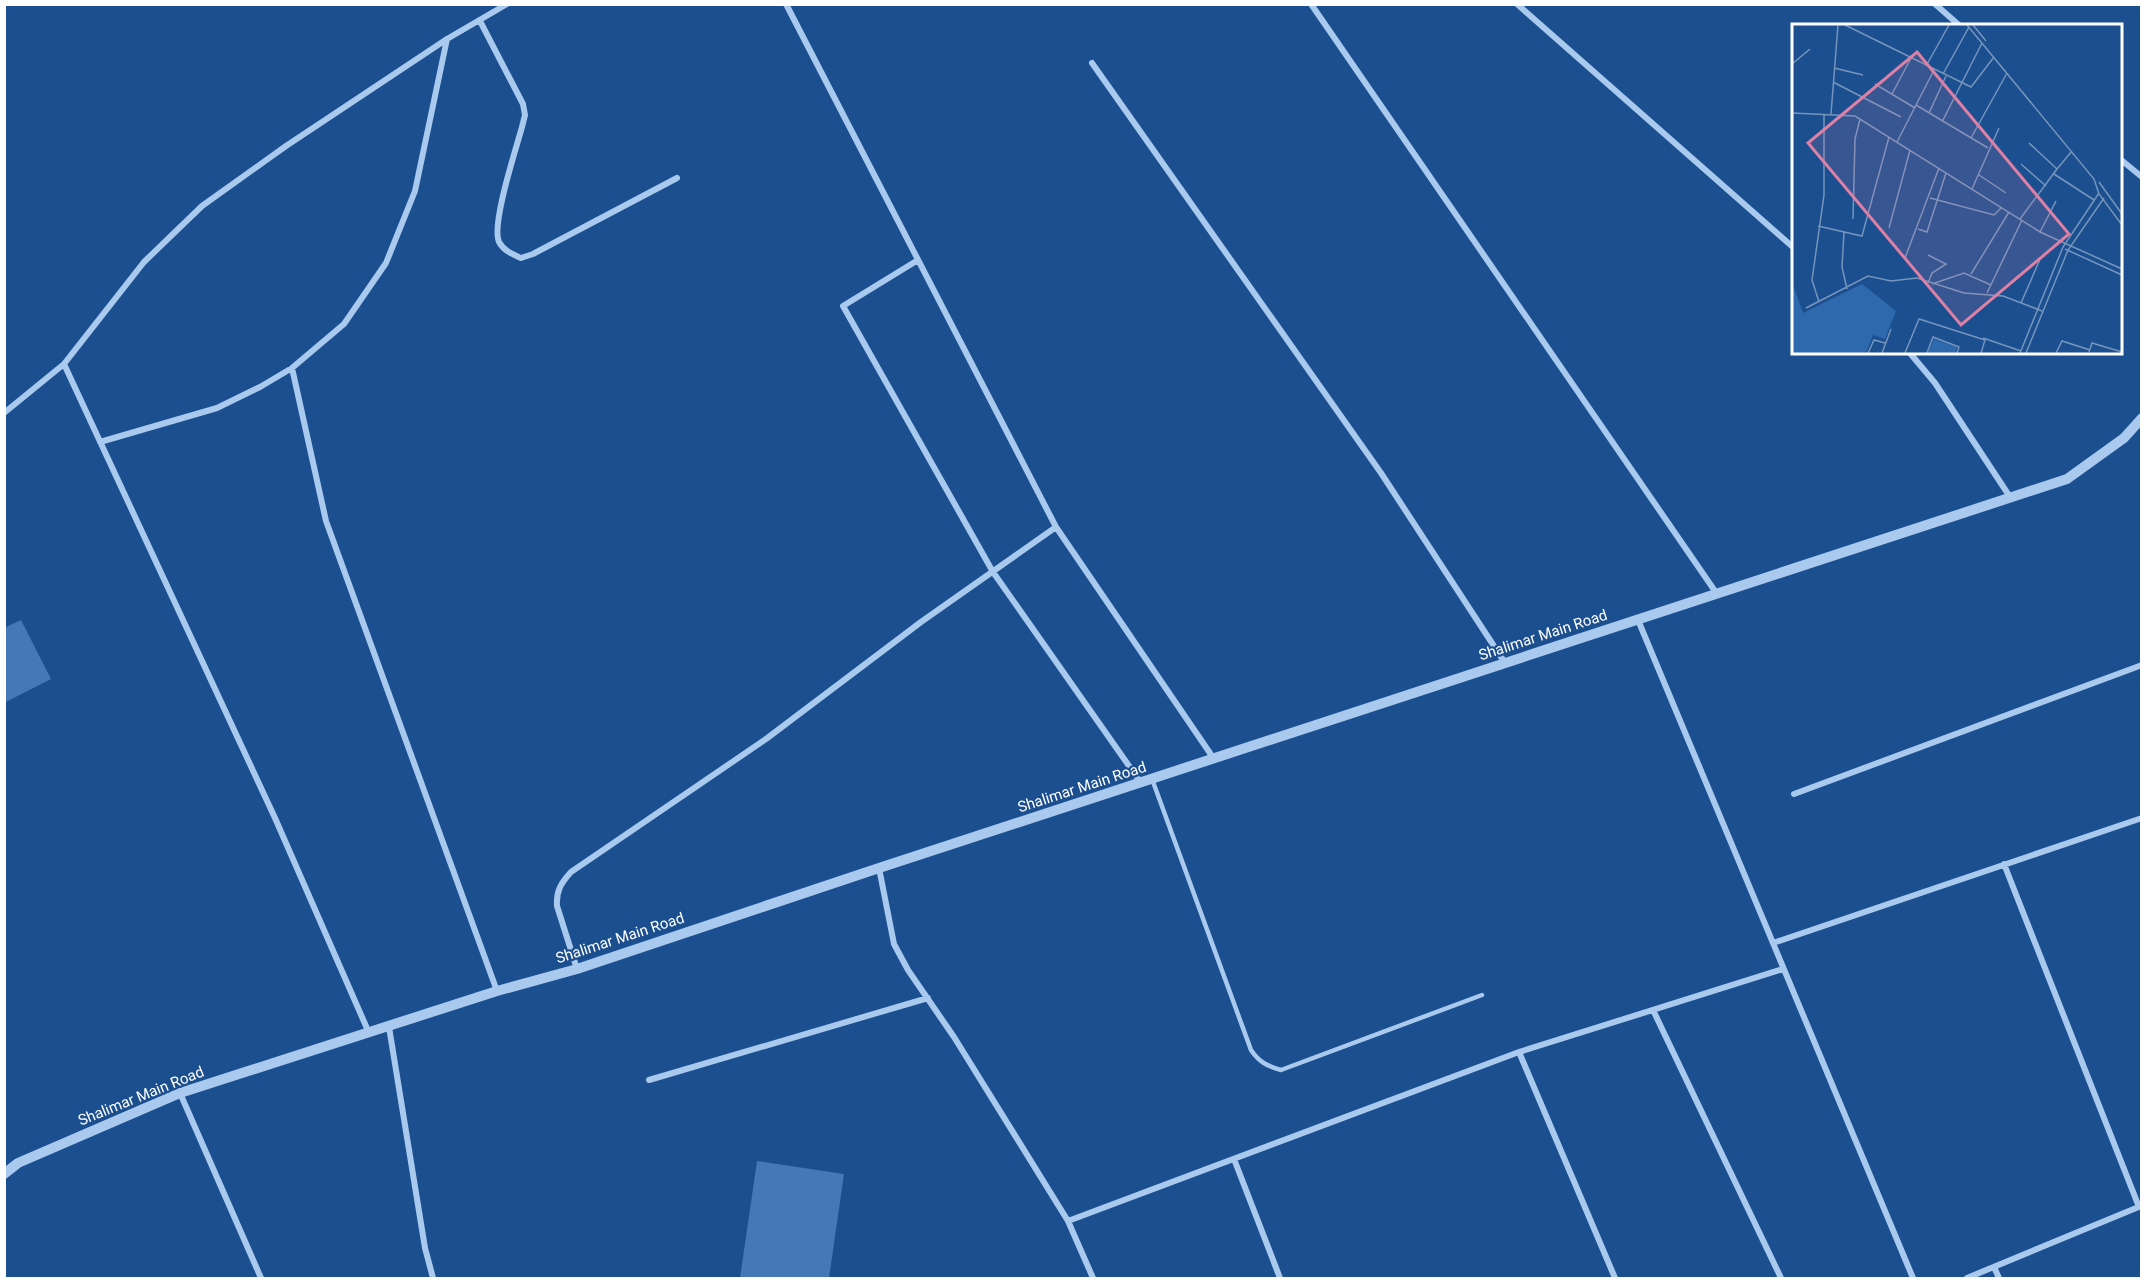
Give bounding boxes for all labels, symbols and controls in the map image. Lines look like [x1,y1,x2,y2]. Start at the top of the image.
inset map [1792,24,2122,354]
street label: Shalimar Main Road [1476,606,1610,664]
street label: Shalimar Main Road [1015,758,1149,816]
street label: Shalimar Main Road [553,909,687,967]
street label: Shalimar Main Road [75,1063,207,1129]

